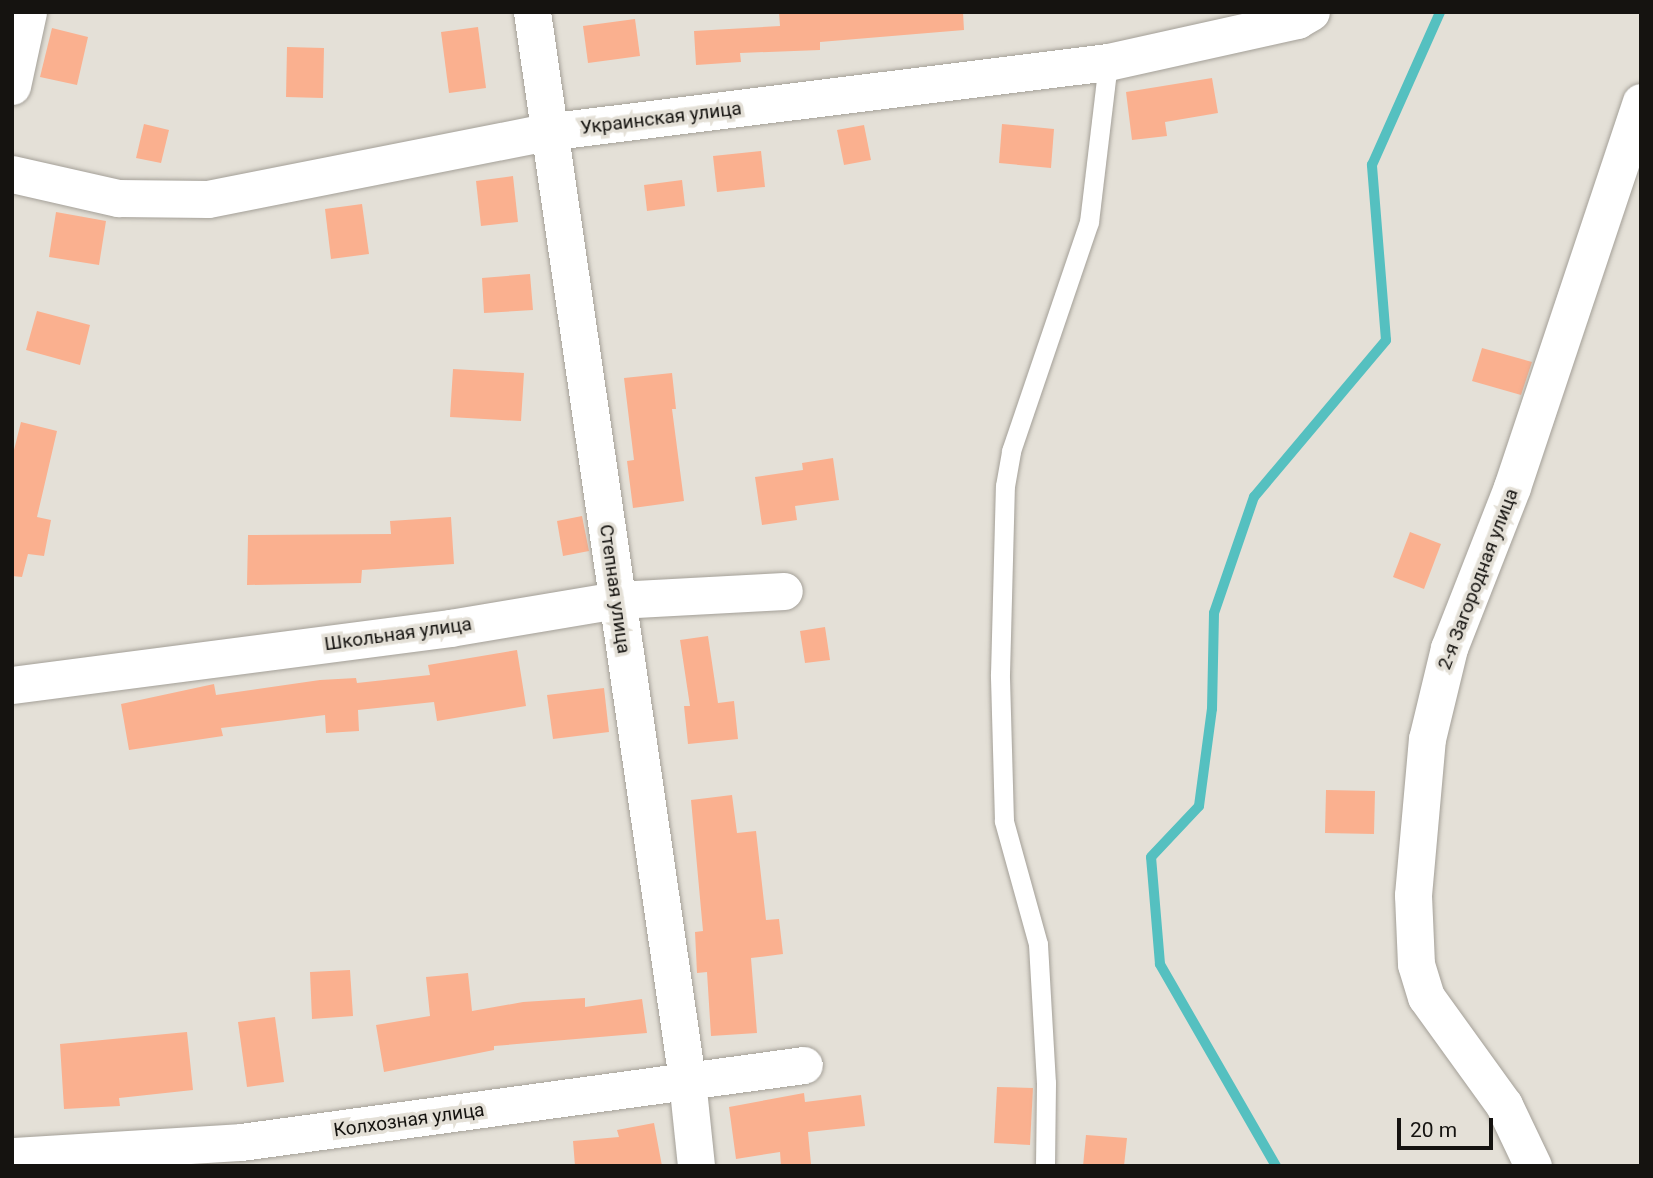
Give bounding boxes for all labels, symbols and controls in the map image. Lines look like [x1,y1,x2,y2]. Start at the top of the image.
street label: Украинская улица [579,97,743,139]
street label: 2-я Загородная улица [1433,485,1523,673]
street label: Степная улица [595,523,635,655]
street label: Школьная улица [323,612,473,656]
street label: Колхозная улица [332,1098,486,1142]
scale bar [1401,1104,1497,1148]
text: 20 m [1410,1118,1457,1142]

